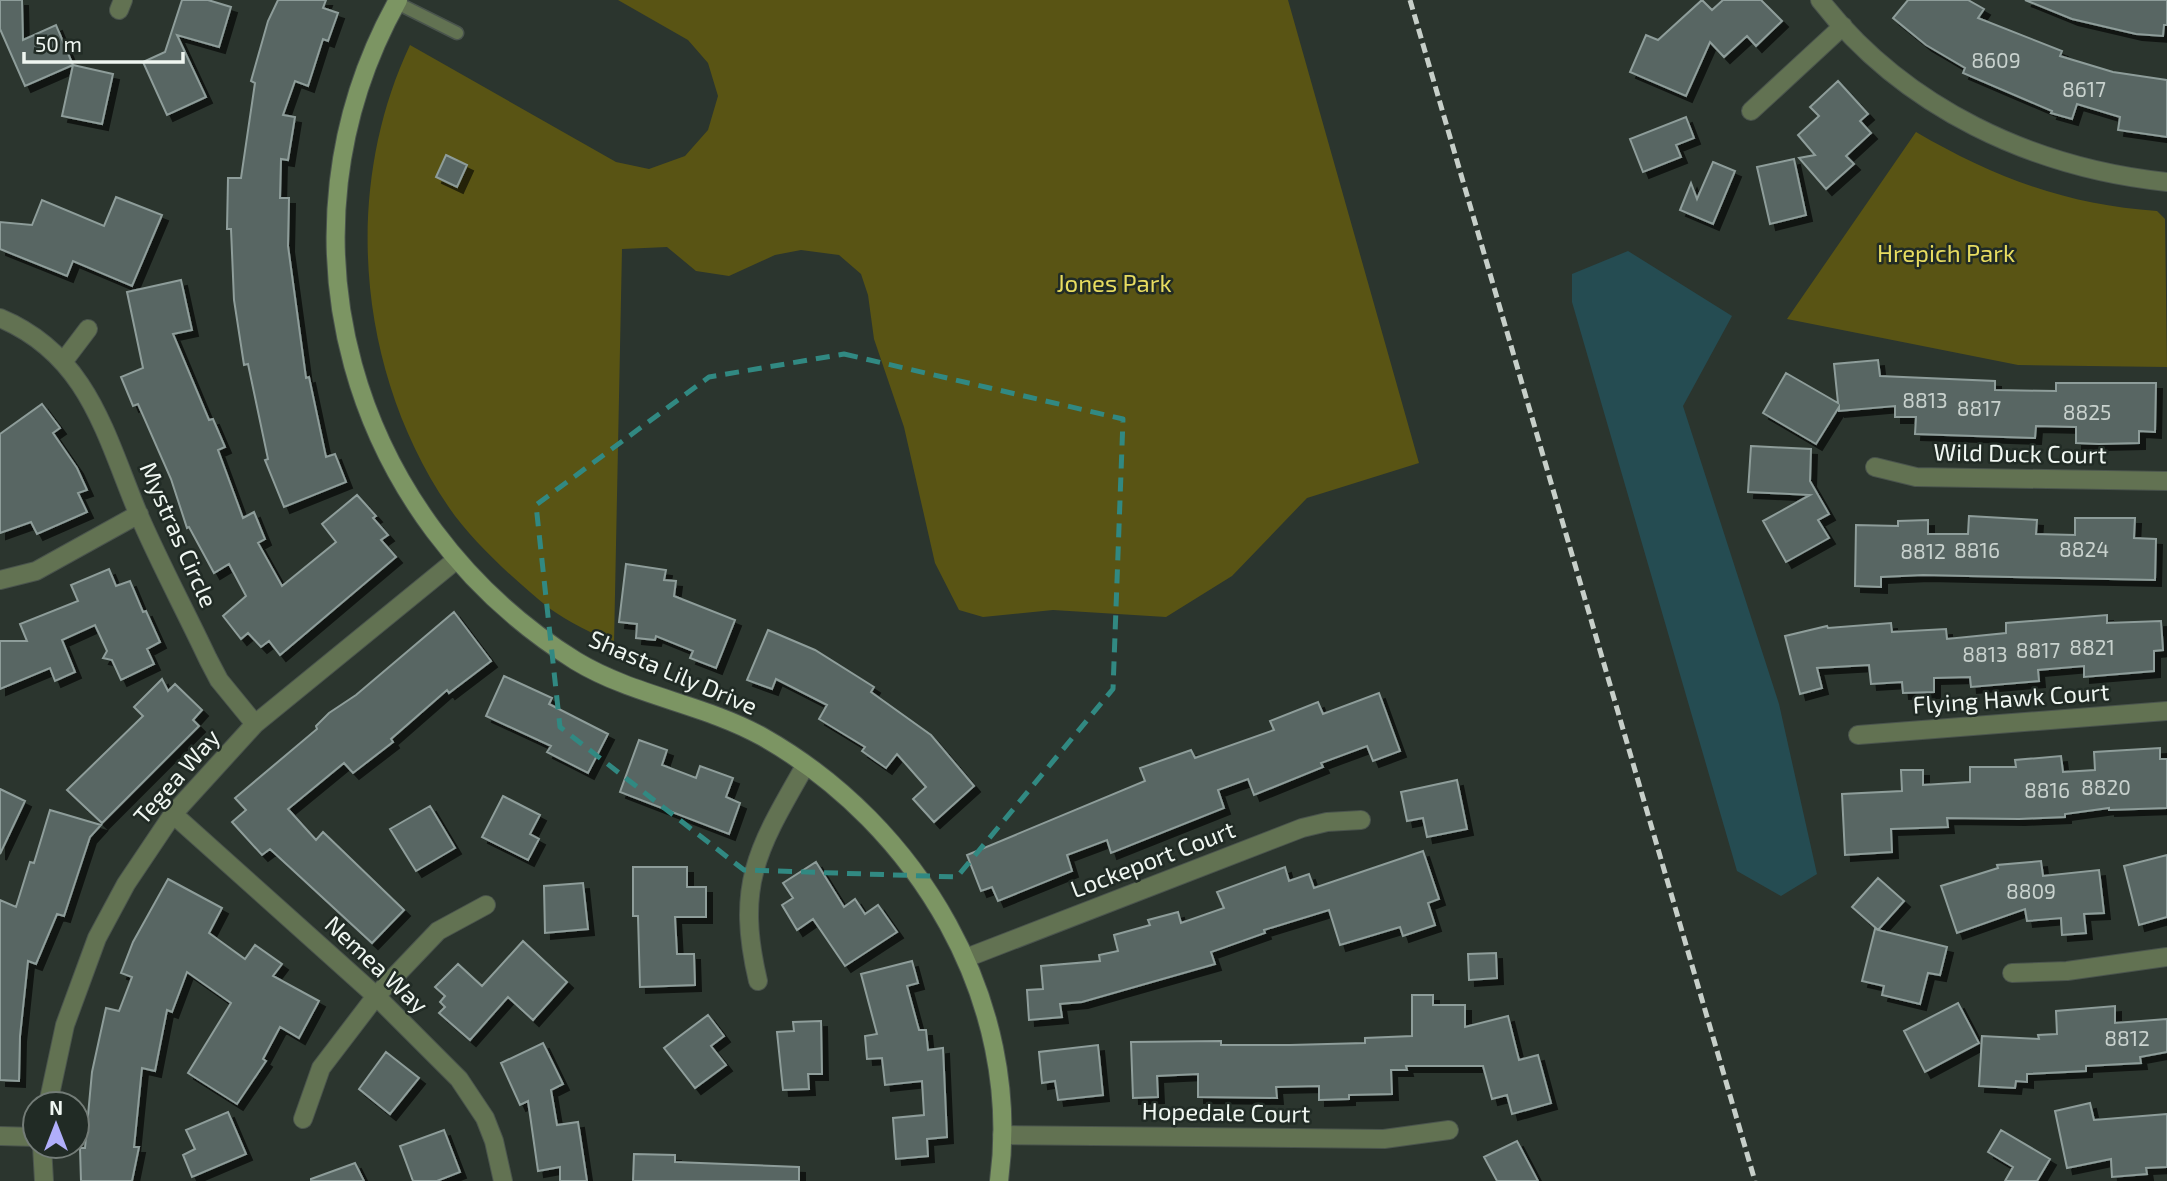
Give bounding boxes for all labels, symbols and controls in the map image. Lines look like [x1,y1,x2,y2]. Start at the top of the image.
scale bar [24,21,184,65]
text: 50 m [35,31,82,56]
house number: 8609 [1971,47,2021,72]
house number: 8617 [2062,76,2106,101]
park label: Hrepich Park [1877,238,2015,267]
park label: Jones Park [1056,268,1172,297]
house number: 8813 [1902,387,1948,412]
house number: 8817 [1957,395,2002,420]
house number: 8825 [2063,399,2111,424]
street label: Wild Duck Court [1933,436,2107,469]
street label: Mystras Circle [134,457,224,612]
house number: 8824 [2059,536,2109,561]
house number: 8816 [1954,537,2000,562]
house number: 8812 [1900,538,1946,563]
street label: Shasta Lily Drive [585,623,762,720]
house number: 8821 [2069,634,2115,659]
house number: 8817 [2016,637,2061,662]
house number: 8813 [1962,641,2008,666]
street label: Flying Hawk Court [1912,676,2110,719]
street label: Tegea Way [127,722,225,830]
house number: 8820 [2081,774,2131,799]
house number: 8816 [2024,777,2070,802]
street label: Lockeport Court [1066,814,1239,903]
house number: 8809 [2006,878,2056,903]
street label: Nemea Way [319,909,435,1019]
house number: 8812 [2104,1025,2150,1050]
north arrow [21,1090,91,1160]
text: N [49,1096,63,1119]
street label: Hopedale Court [1142,1096,1311,1127]

